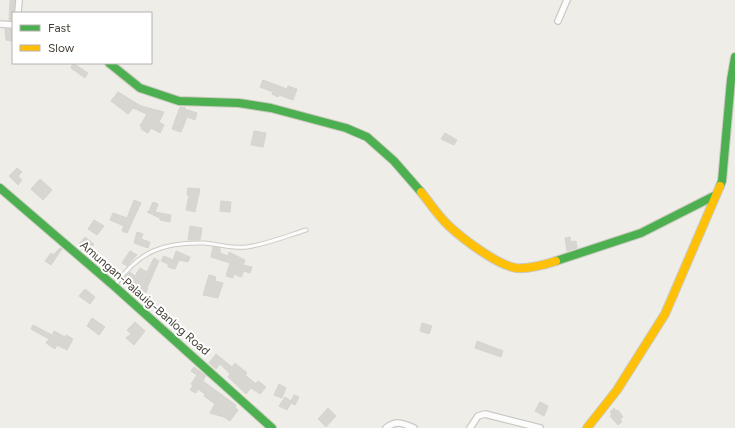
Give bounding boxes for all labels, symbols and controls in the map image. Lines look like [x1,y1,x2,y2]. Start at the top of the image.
legend [12,12,152,64]
text: Fast [48,21,71,35]
text: Slow [48,41,75,55]
street label: Amungan-Palauig-Banlog Road [77,238,213,358]

